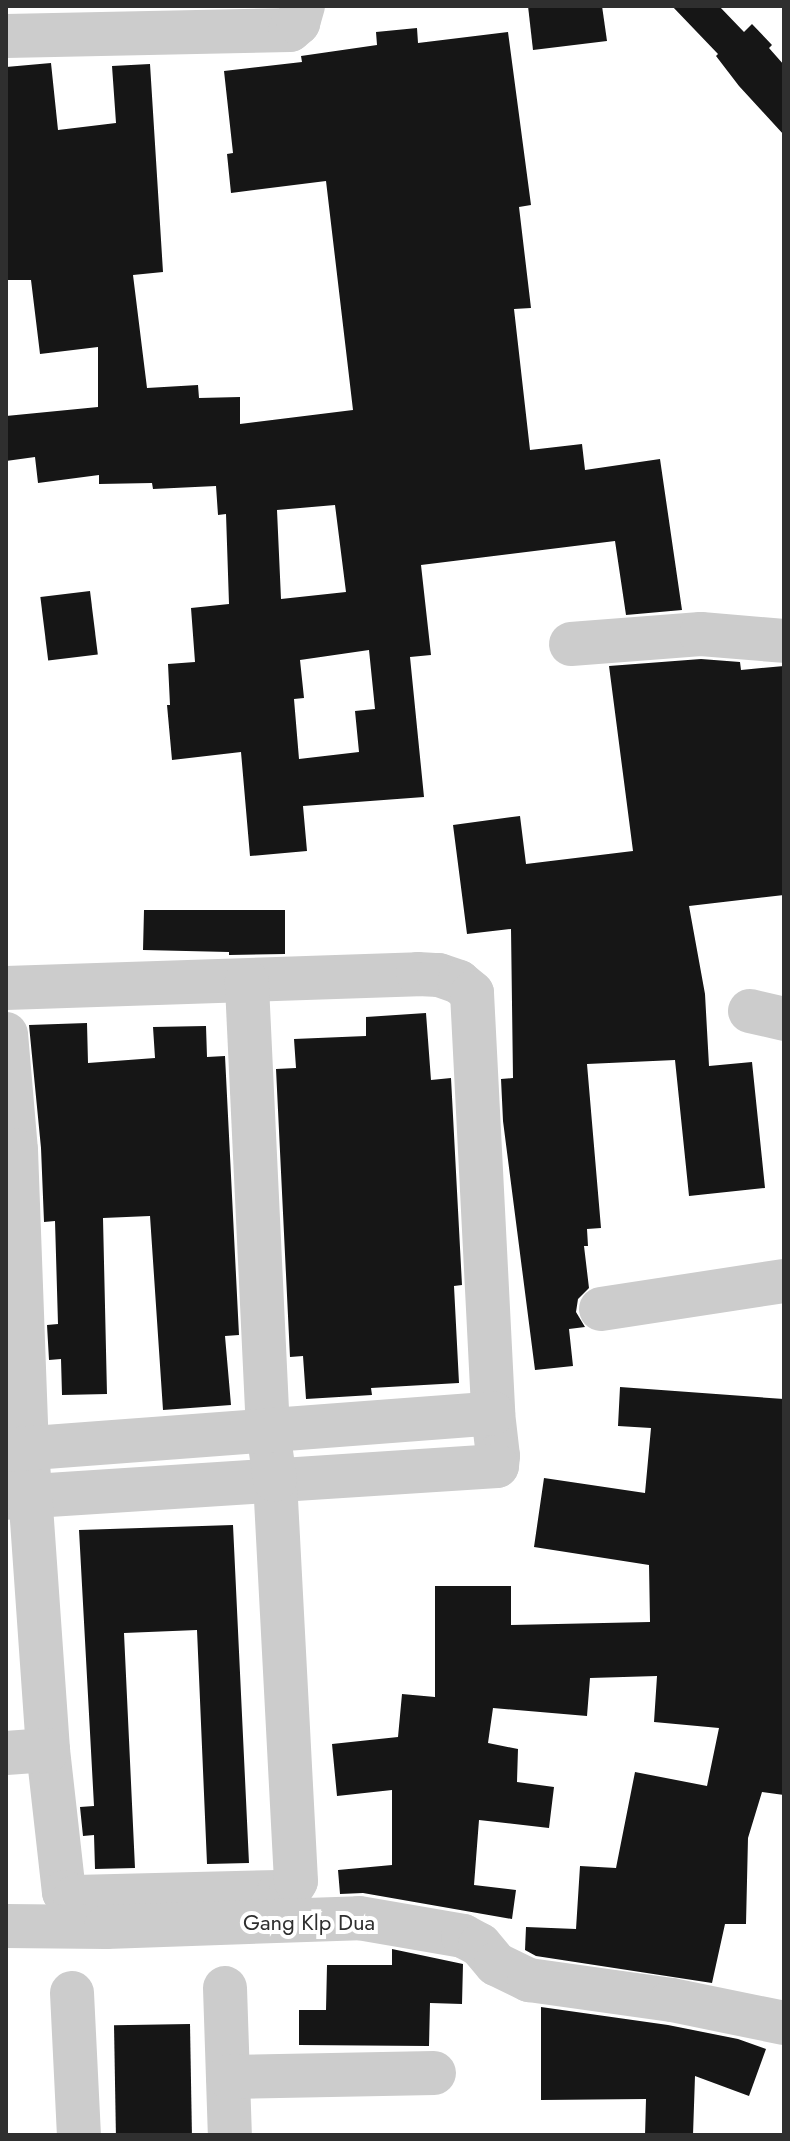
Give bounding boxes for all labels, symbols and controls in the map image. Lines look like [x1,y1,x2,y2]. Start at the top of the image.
street label: Gang Klp Dua [243,1910,375,1936]

